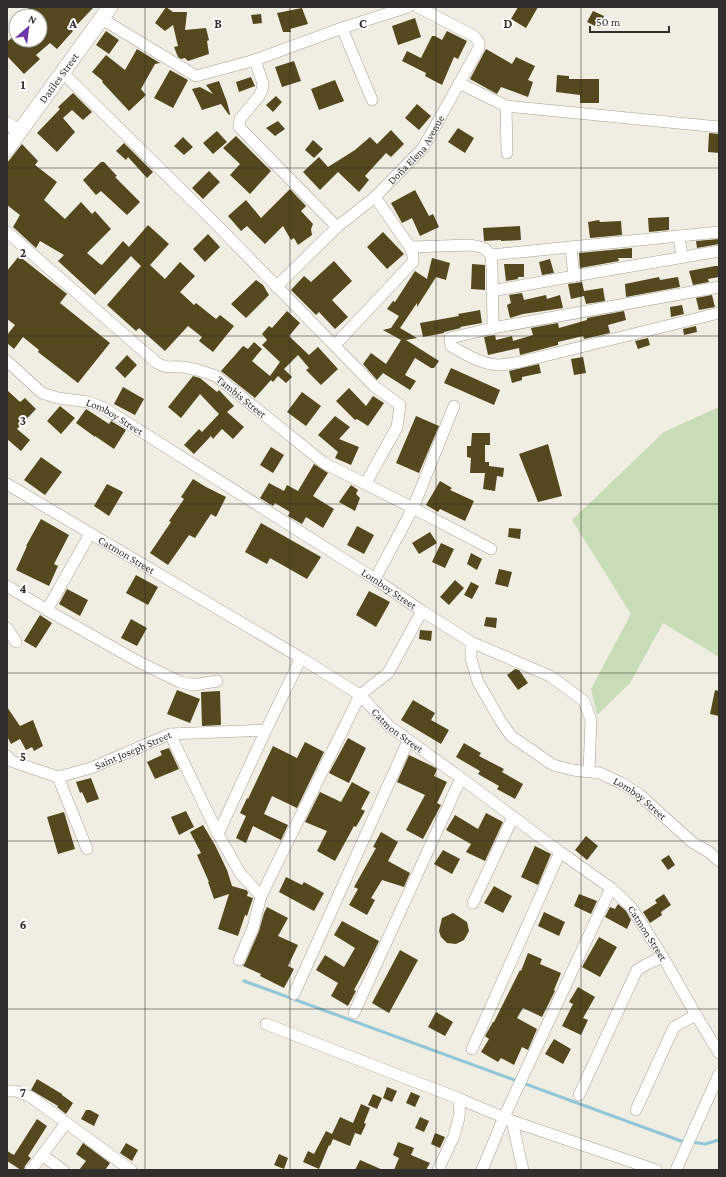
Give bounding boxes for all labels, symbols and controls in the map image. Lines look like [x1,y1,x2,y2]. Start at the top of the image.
north arrow [8,8,48,48]
scale bar [590,8,669,34]
text: N [27,12,39,26]
text: 50 m [596,15,621,29]
text: A [68,16,77,31]
text: B [214,16,222,31]
text: C [359,16,367,31]
text: D [504,16,513,31]
street label: Datiles Street [37,50,81,105]
text: 1 [21,77,26,92]
street label: Doña Elena Avenue [385,113,446,187]
text: 2 [20,245,27,260]
street label: Tambis Street [214,373,269,420]
street label: Lomboy Street [85,396,146,437]
text: 3 [20,413,26,428]
street label: Catmon Street [96,534,157,576]
street label: Lomboy Street [359,566,419,612]
text: 4 [19,581,27,596]
street label: Catmon Street [369,706,426,755]
street label: Saint Joseph Street [93,728,174,772]
text: 5 [20,749,26,764]
street label: Lomboy Street [612,774,670,822]
street label: Catmon Street [626,903,670,963]
text: 6 [19,917,27,932]
text: 7 [20,1085,26,1100]

